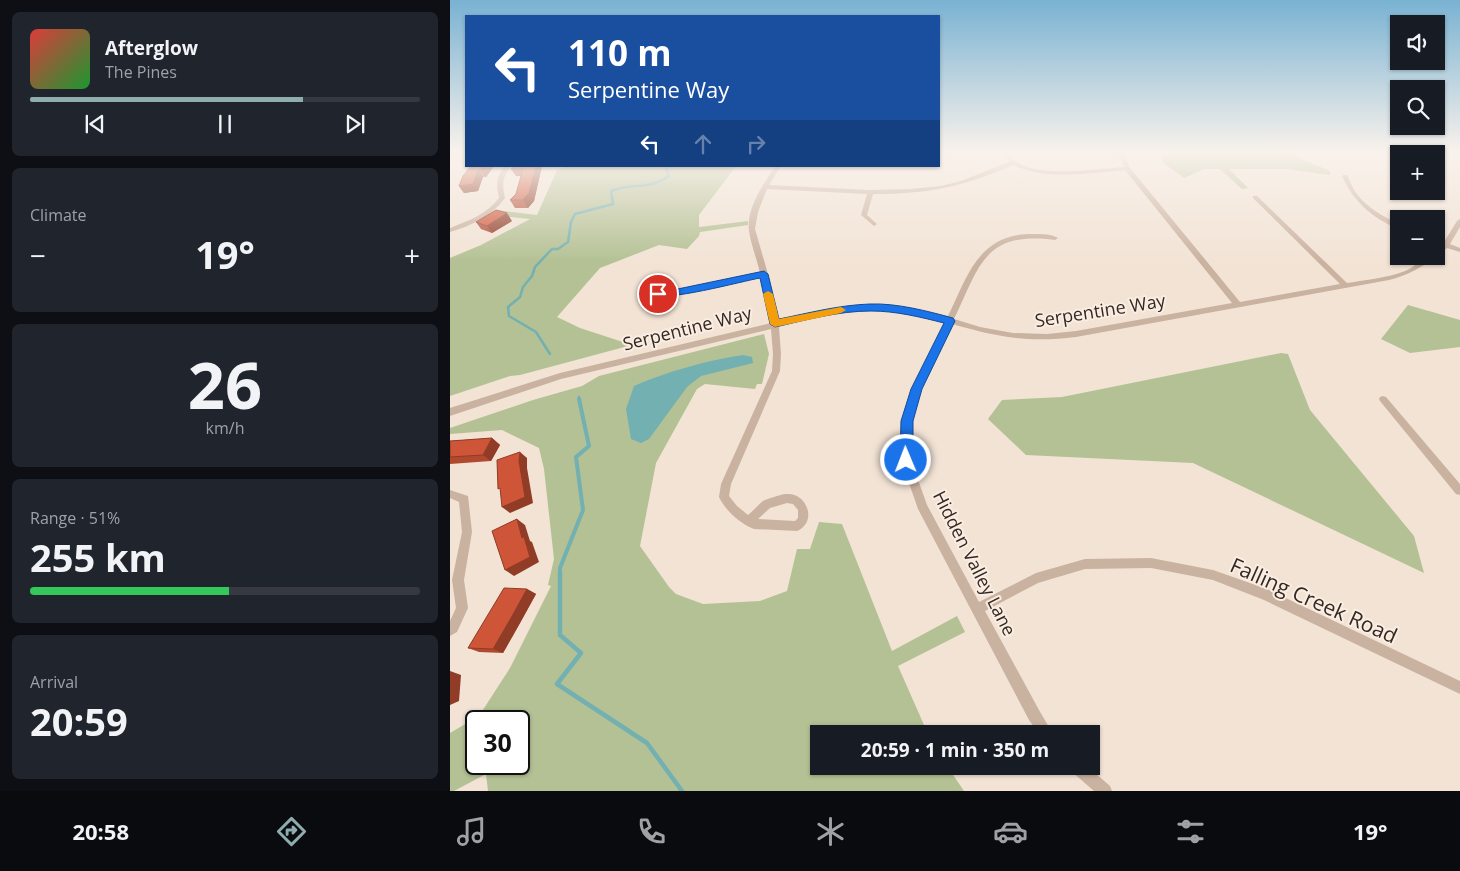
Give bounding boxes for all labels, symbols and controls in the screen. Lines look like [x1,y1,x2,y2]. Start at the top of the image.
map controls [1390,15,1445,265]
button: sound [1390,15,1445,70]
text: 110 m [568,29,672,76]
text: Afterglow [105,35,198,61]
icon: left [485,35,550,100]
text: The Pines [105,61,177,83]
text: Serpentine Way [568,74,729,104]
button: search [1390,80,1445,135]
icon: previous [81,110,109,138]
icon: pause [211,110,239,138]
icon: next [341,110,369,138]
icon: left [636,130,664,158]
icon: ahead [689,130,717,158]
icon: right [742,130,770,158]
button: + [1390,145,1445,200]
text: Climate [30,204,87,226]
button: − [1390,210,1445,265]
text: 19° [195,228,255,280]
text: − [30,236,46,274]
text: + [404,236,420,274]
pin [637,273,679,315]
icon: arrive [644,280,672,308]
street label: Serpentine Way [1033,288,1168,332]
street label: Serpentine Way [620,300,755,356]
text: 26 [188,340,262,428]
text: km/h [206,417,244,439]
position arrow [879,433,931,485]
street label: Hidden Valley Lane [928,486,1022,640]
text: Range · 51% [30,507,120,529]
text: 255 km [30,531,166,583]
street label: Falling Creek Road [1226,551,1402,649]
text: Arrival [30,671,78,693]
text: 20:59 [30,695,128,747]
speed limit sign: 30 [465,710,530,775]
text: 20:59 · 1 min · 350 m [861,737,1049,763]
icon: directions [274,814,309,849]
icon: music [454,814,489,849]
icon: phone [634,814,669,849]
icon: climate [813,814,848,849]
icon: car [993,814,1028,849]
icon: filters [1173,814,1208,849]
text: 20:58 [72,816,129,846]
text: 19° [1353,816,1388,846]

